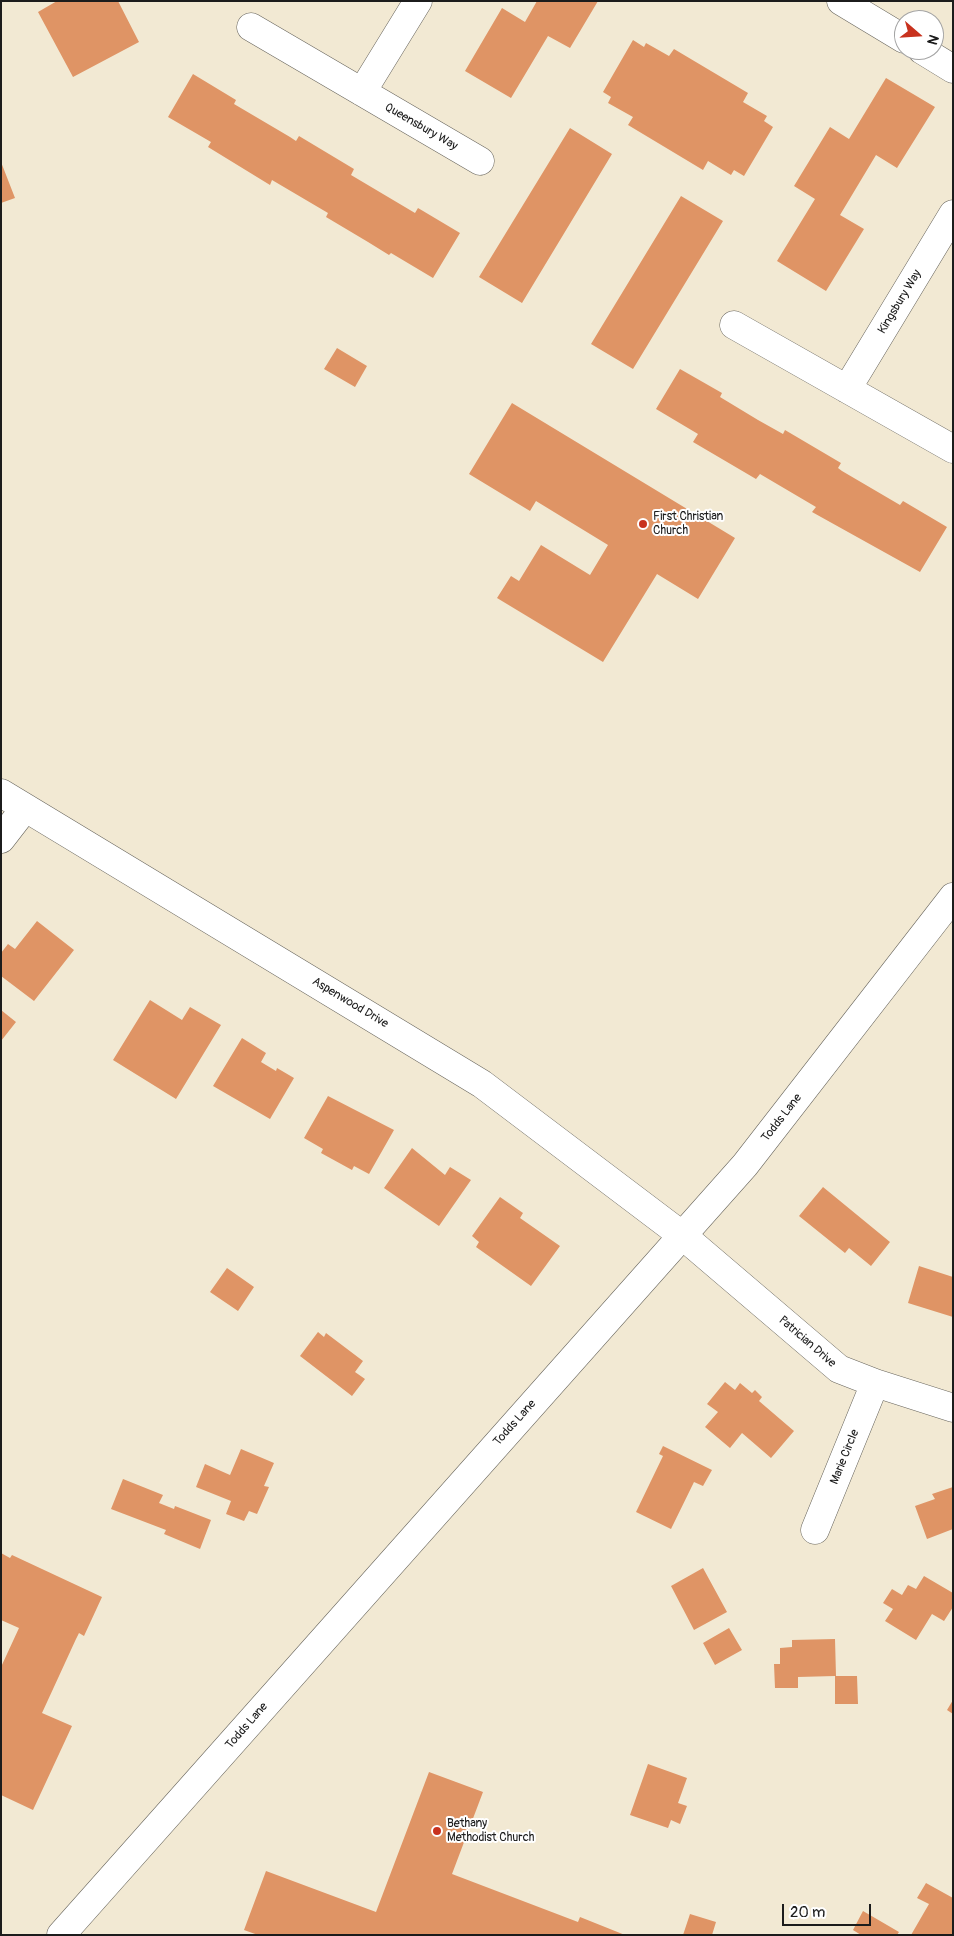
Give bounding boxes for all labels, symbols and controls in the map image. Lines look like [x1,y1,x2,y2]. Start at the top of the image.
north arrow [894,10,944,60]
text: N [923,32,942,47]
street label: Queensbury Way [382,100,460,154]
street label: Kingsbury Way [875,267,925,337]
place label: First Christian Church [653,510,723,538]
marker: First Christian Church [637,518,649,530]
street label: Aspenwood Drive [309,975,391,1031]
street label: Todds Lane [759,1091,805,1145]
street label: Patrician Drive [775,1313,839,1371]
street label: Todds Lane [491,1397,539,1449]
street label: Marie Circle [827,1427,863,1487]
street label: Todds Lane [223,1700,271,1752]
place label: Bethany Methodist Church [447,1817,534,1845]
marker: Bethany Methodist Church [431,1825,443,1837]
scale bar [784,1894,873,1926]
text: 20 m [790,1903,825,1922]

